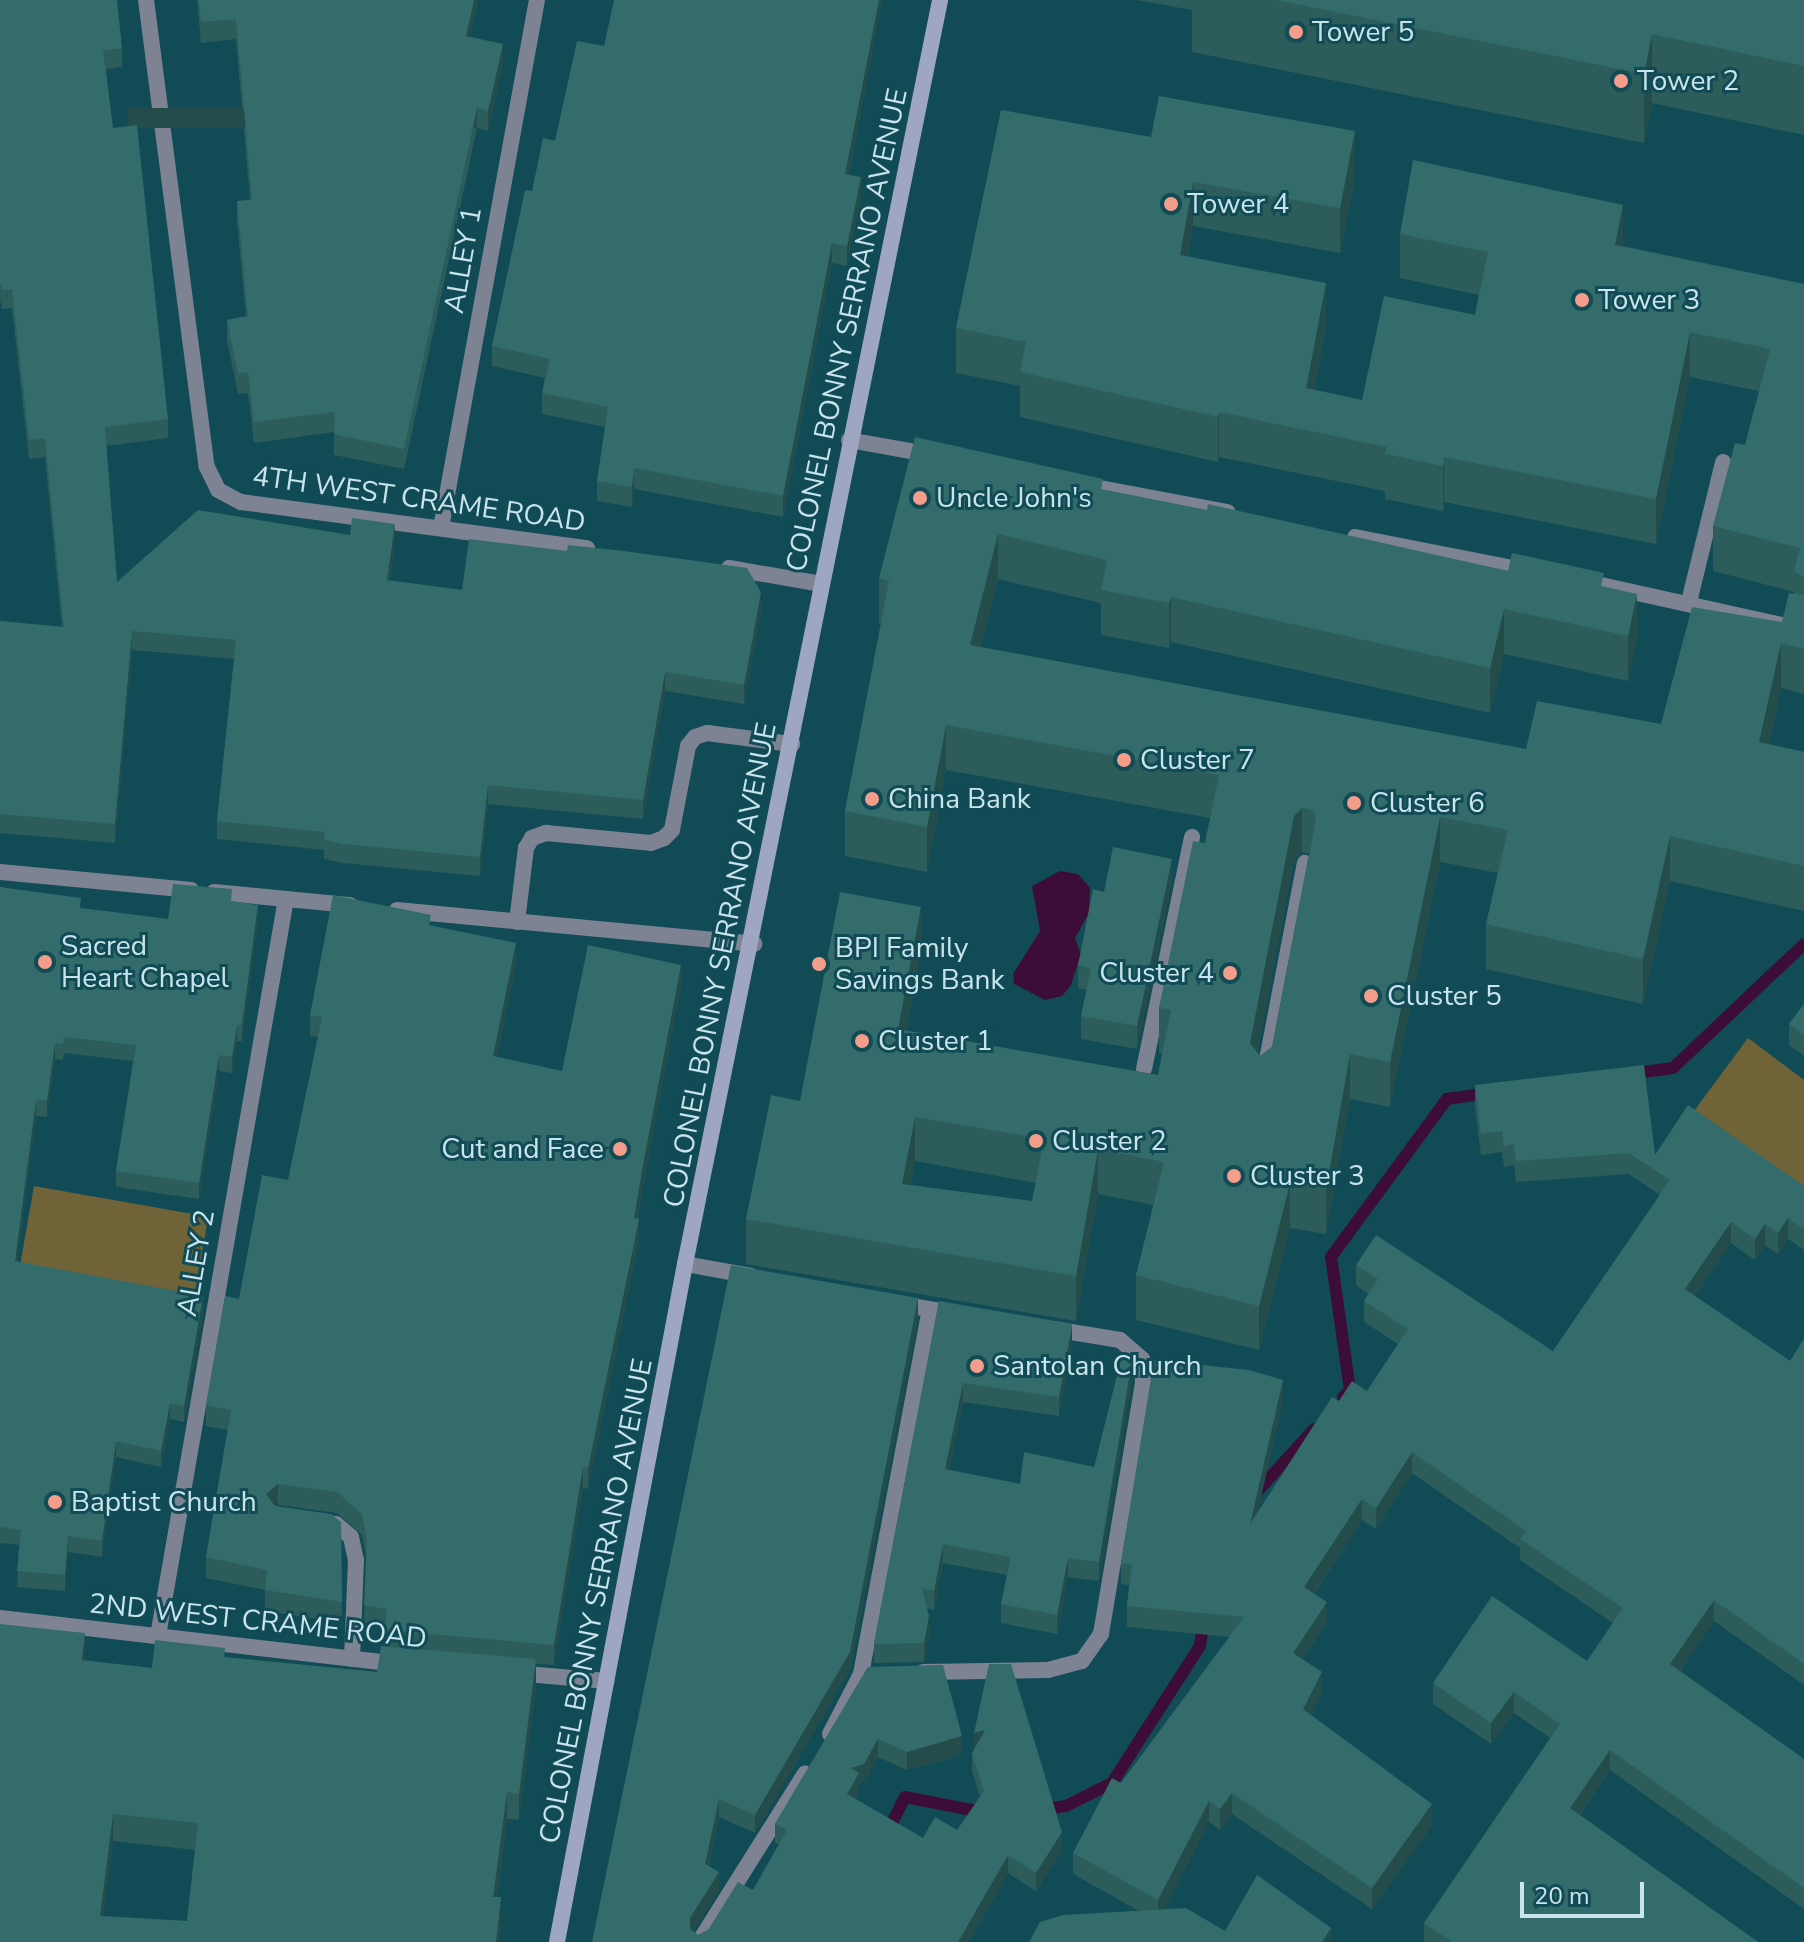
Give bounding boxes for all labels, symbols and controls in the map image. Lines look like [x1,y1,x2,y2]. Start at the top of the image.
place label: Tower 5 [1312,15,1414,49]
marker: Tower 5 [1287,23,1305,41]
place label: Tower 2 [1637,64,1739,98]
marker: Tower 2 [1612,72,1630,90]
street label: COLONEL BONNY SERRANO AVENUE [779,85,915,575]
place label: Tower 4 [1187,187,1289,221]
marker: Tower 4 [1162,195,1180,213]
street label: ALLEY 1 [437,204,489,316]
place label: Tower 3 [1598,283,1700,317]
marker: Tower 3 [1573,291,1591,309]
street label: 4TH WEST CRAME ROAD [250,459,588,539]
place label: Uncle John's [936,481,1092,515]
marker: Uncle John's [911,489,929,507]
street label: COLONEL BONNY SERRANO AVENUE [656,720,784,1210]
place label: Cluster 7 [1140,743,1255,777]
marker: Cluster 7 [1115,751,1133,769]
place label: China Bank [888,782,1031,816]
place label: Cluster 6 [1370,786,1485,820]
marker: China Bank [863,790,881,808]
marker: Cluster 6 [1345,794,1363,812]
place label: Sacred Heart Chapel [61,929,229,995]
place label: BPI Family Savings Bank [835,931,1004,997]
marker: Sacred Heart Chapel [36,953,54,971]
marker: BPI Family Savings Bank [810,955,828,973]
place label: Cluster 4 [1099,956,1214,990]
marker: Cluster 4 [1221,964,1239,982]
place label: Cluster 5 [1387,979,1502,1013]
marker: Cluster 5 [1362,987,1380,1005]
place label: Cluster 1 [878,1024,993,1058]
marker: Cluster 1 [853,1032,871,1050]
place label: Cluster 2 [1052,1124,1167,1158]
place label: Cut and Face [441,1132,604,1166]
marker: Cluster 2 [1027,1132,1045,1150]
marker: Cut and Face [611,1140,629,1158]
place label: Cluster 3 [1250,1159,1365,1193]
marker: Cluster 3 [1225,1167,1243,1185]
street label: ALLEY 2 [170,1207,222,1319]
place label: Santolan Church [993,1349,1202,1383]
street label: COLONEL BONNY SERRANO AVENUE [532,1356,660,1846]
marker: Santolan Church [968,1357,986,1375]
place label: Baptist Church [71,1485,257,1519]
marker: Baptist Church [46,1493,64,1511]
street label: 2ND WEST CRAME ROAD [88,1587,428,1655]
scale bar [1524,1866,1648,1916]
text: 20 m [1534,1880,1590,1912]

